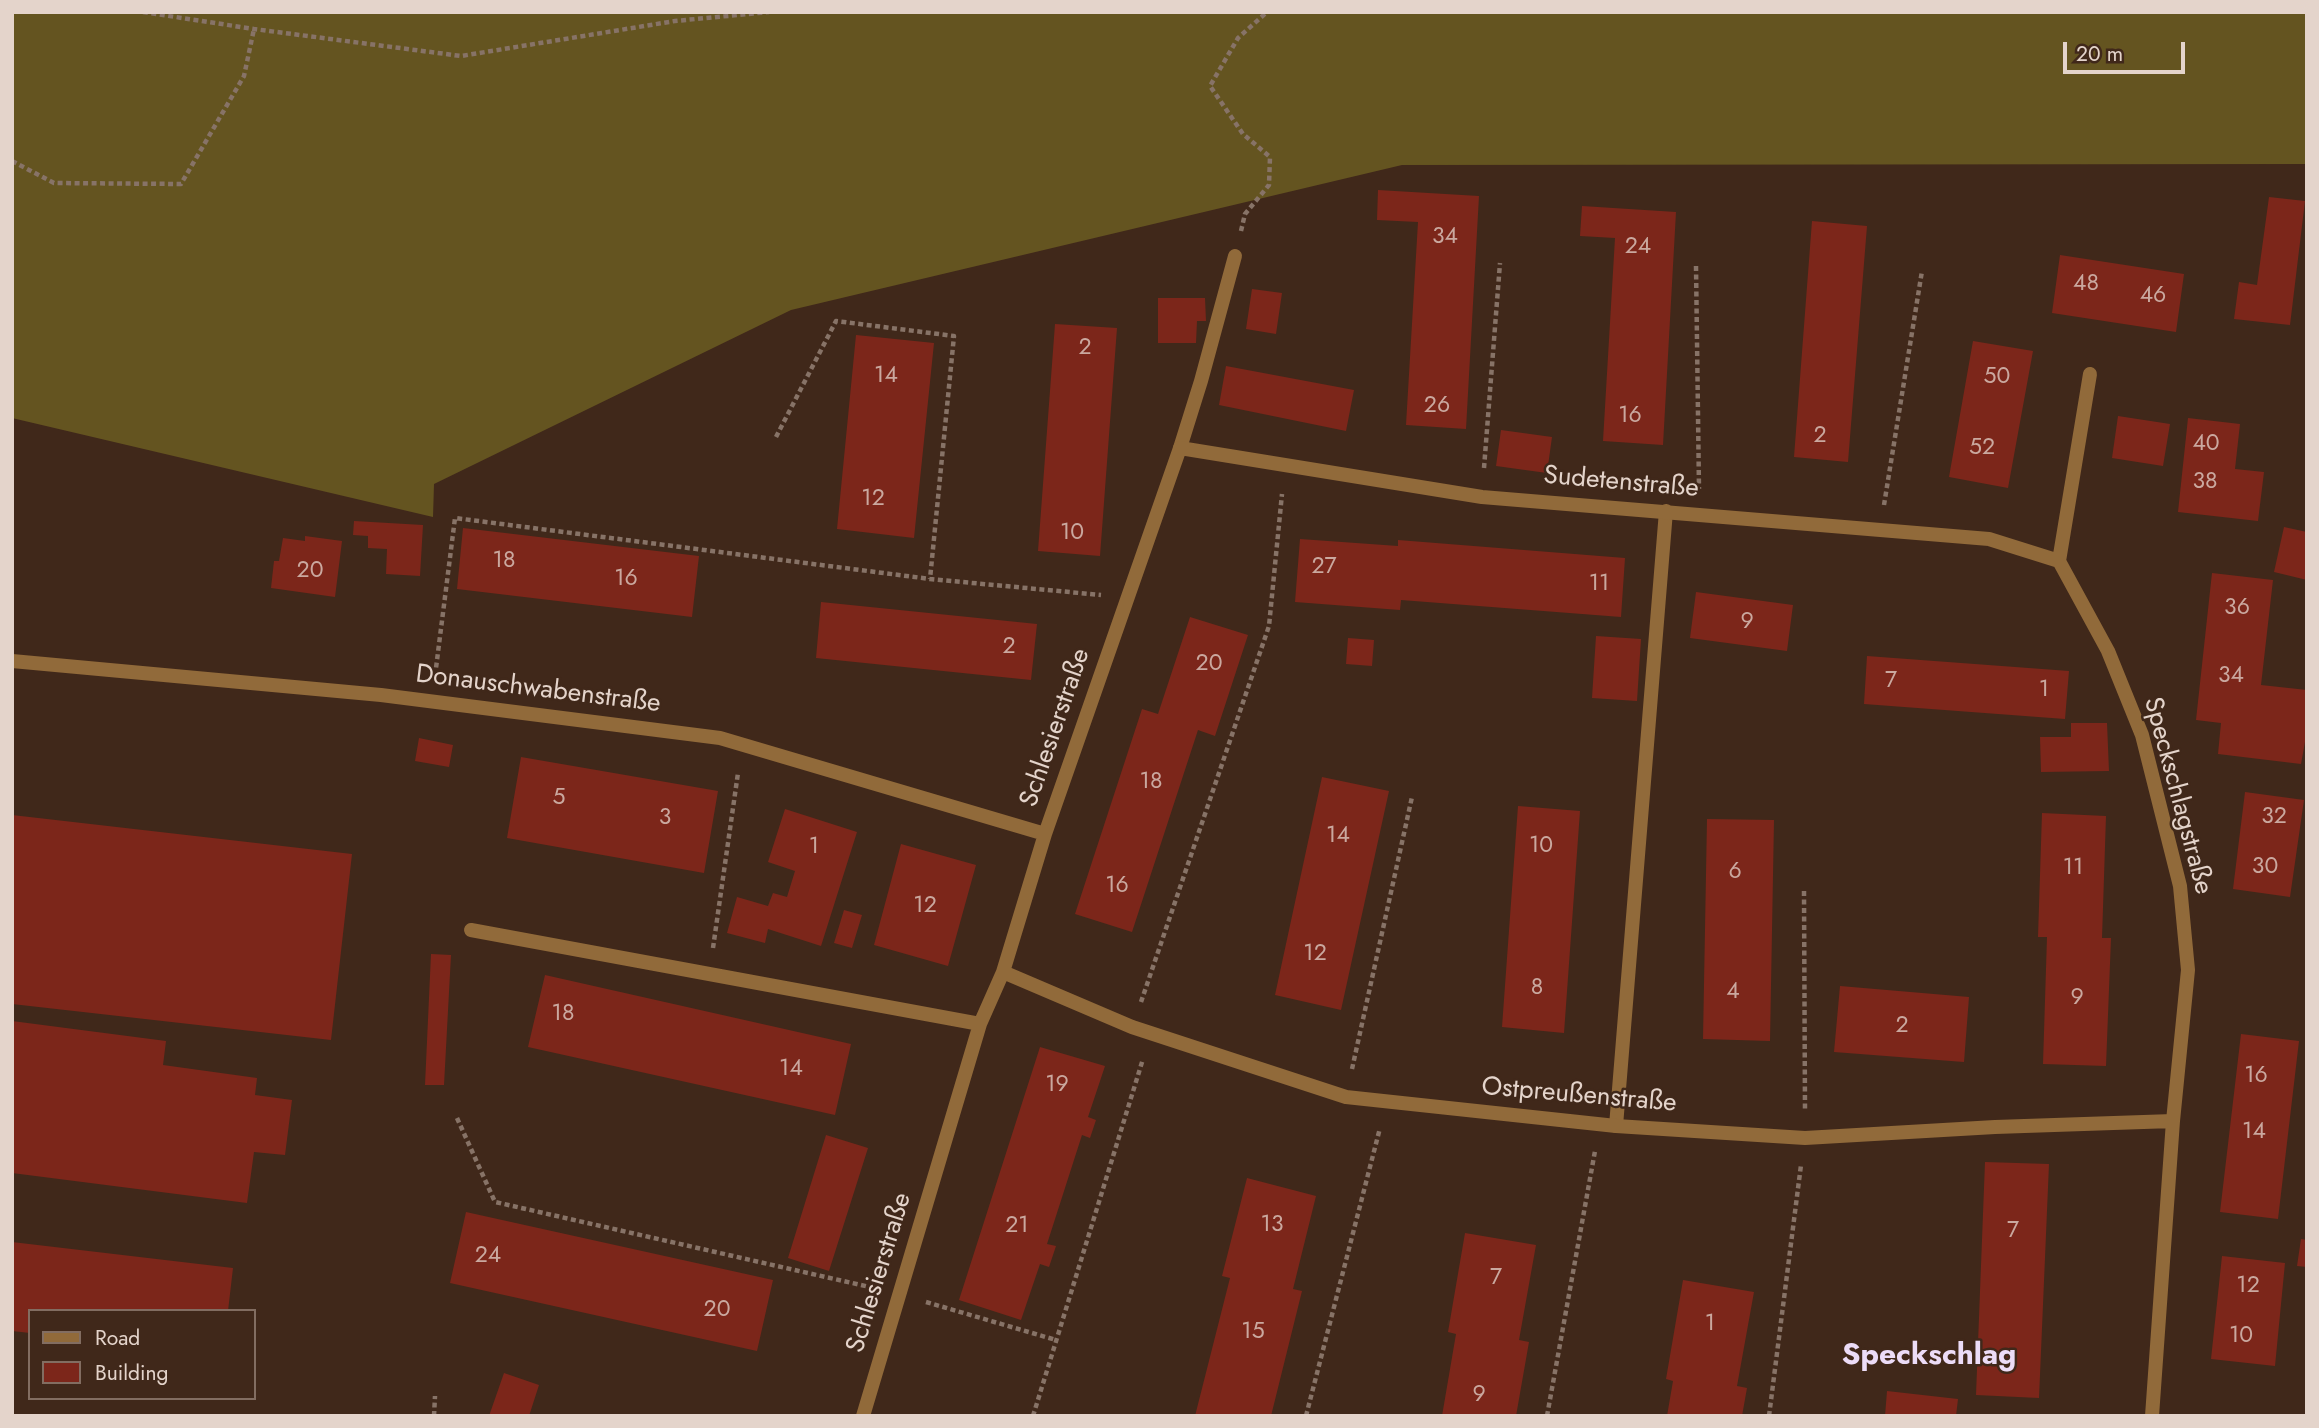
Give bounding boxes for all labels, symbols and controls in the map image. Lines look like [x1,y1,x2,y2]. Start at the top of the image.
scale bar [2067,28,2190,72]
text: 20 m [2076,39,2123,69]
house number: 34 [1432,223,1458,251]
house number: 24 [1625,233,1651,261]
house number: 48 [2073,270,2099,298]
house number: 46 [2140,282,2166,310]
house number: 2 [1078,334,1092,362]
house number: 14 [874,362,898,390]
house number: 50 [1984,363,2010,391]
house number: 26 [1424,392,1450,420]
house number: 16 [1618,402,1642,430]
house number: 2 [1813,422,1827,450]
house number: 40 [2192,430,2220,458]
house number: 52 [1969,434,1995,462]
street label: Sudetenstraße [1542,461,1700,505]
house number: 38 [2192,468,2218,496]
house number: 12 [861,485,885,513]
house number: 10 [1060,519,1084,547]
house number: 18 [493,547,515,575]
house number: 27 [1311,553,1337,581]
house number: 20 [297,557,323,585]
house number: 16 [614,565,638,593]
house number: 11 [1589,570,1609,598]
house number: 36 [2224,594,2250,622]
house number: 9 [1740,608,1754,636]
house number: 2 [1002,633,1016,661]
street label: Schlesierstraße [1014,645,1098,811]
house number: 20 [1196,650,1222,678]
street label: Donauschwabenstraße [414,660,662,720]
house number: 34 [2218,662,2244,690]
house number: 7 [1885,667,1897,695]
house number: 1 [2039,676,2049,704]
street label: Speckschlagstraße [2136,694,2218,898]
house number: 18 [1140,768,1162,796]
house number: 5 [553,784,565,812]
house number: 32 [2261,803,2287,831]
house number: 3 [659,804,671,832]
house number: 14 [1326,822,1350,850]
house number: 10 [1529,832,1553,860]
house number: 1 [809,833,819,861]
house number: 30 [2252,853,2278,881]
house number: 11 [2063,854,2083,882]
house number: 6 [1728,858,1742,886]
house number: 16 [1105,872,1129,900]
house number: 12 [913,892,937,920]
house number: 12 [1303,940,1327,968]
house number: 8 [1531,974,1543,1002]
house number: 4 [1726,978,1740,1006]
house number: 9 [2070,984,2084,1012]
house number: 18 [552,1000,574,1028]
house number: 2 [1895,1012,1909,1040]
house number: 14 [779,1055,803,1083]
house number: 16 [2244,1062,2268,1090]
house number: 19 [1045,1071,1069,1099]
street label: Ostpreußenstraße [1480,1072,1678,1120]
house number: 14 [2242,1118,2266,1146]
street label: Schlesierstraße [841,1189,919,1357]
house number: 13 [1261,1211,1283,1239]
house number: 21 [1005,1212,1029,1240]
house number: 7 [2007,1217,2019,1245]
house number: 24 [475,1242,501,1270]
house number: 7 [1490,1264,1502,1292]
house number: 12 [2236,1272,2260,1300]
house number: 20 [704,1296,730,1324]
legend [28,1309,256,1400]
house number: 1 [1705,1310,1715,1338]
house number: 15 [1241,1318,1265,1346]
house number: 10 [2229,1322,2253,1350]
text: Road [95,1323,140,1353]
district label: Speckschlag [1842,1339,2016,1375]
text: Building [95,1358,168,1388]
house number: 9 [1472,1381,1486,1409]

